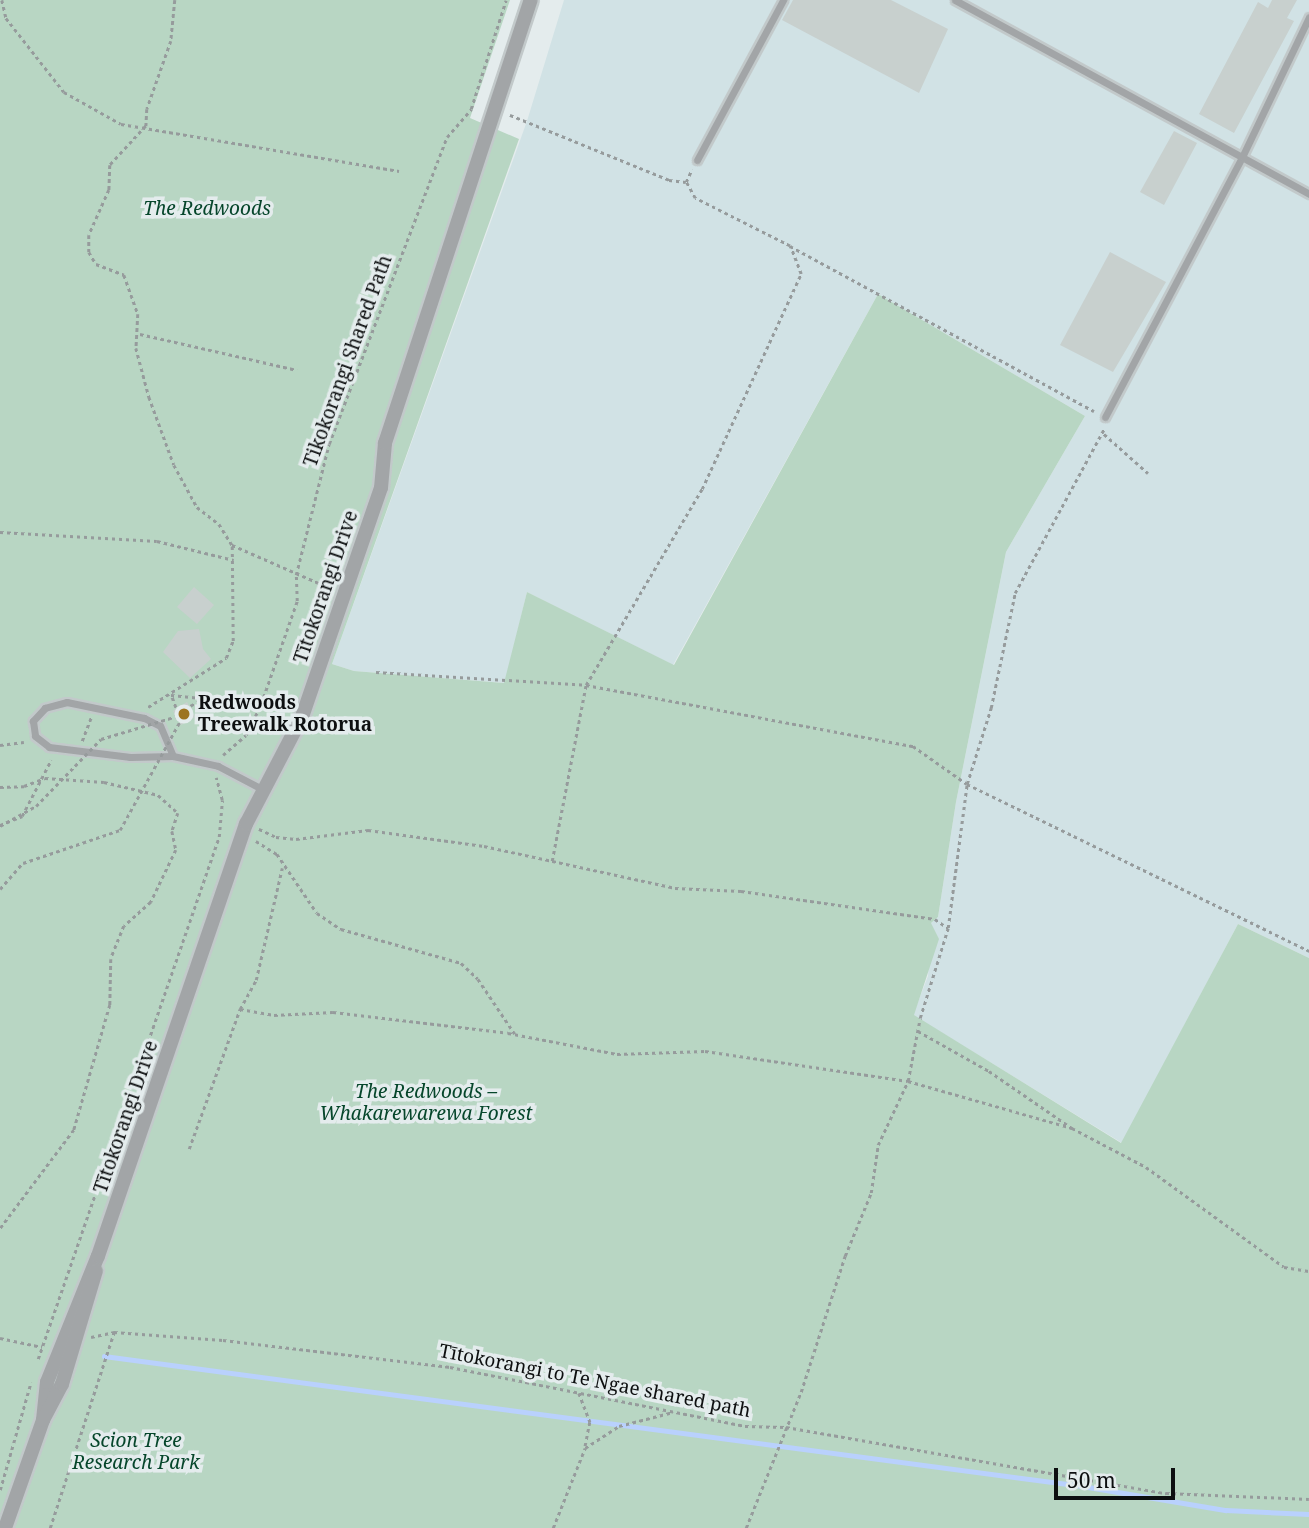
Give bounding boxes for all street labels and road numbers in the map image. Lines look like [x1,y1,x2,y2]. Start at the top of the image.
street label: Tikokorangi Shared Path [299,252,397,470]
street label: Tītokorangi Drive [289,508,363,666]
street label: Tītokorangi Drive [89,1038,163,1196]
street label: Tītokorangi to Te Ngae shared path [437,1340,753,1422]

